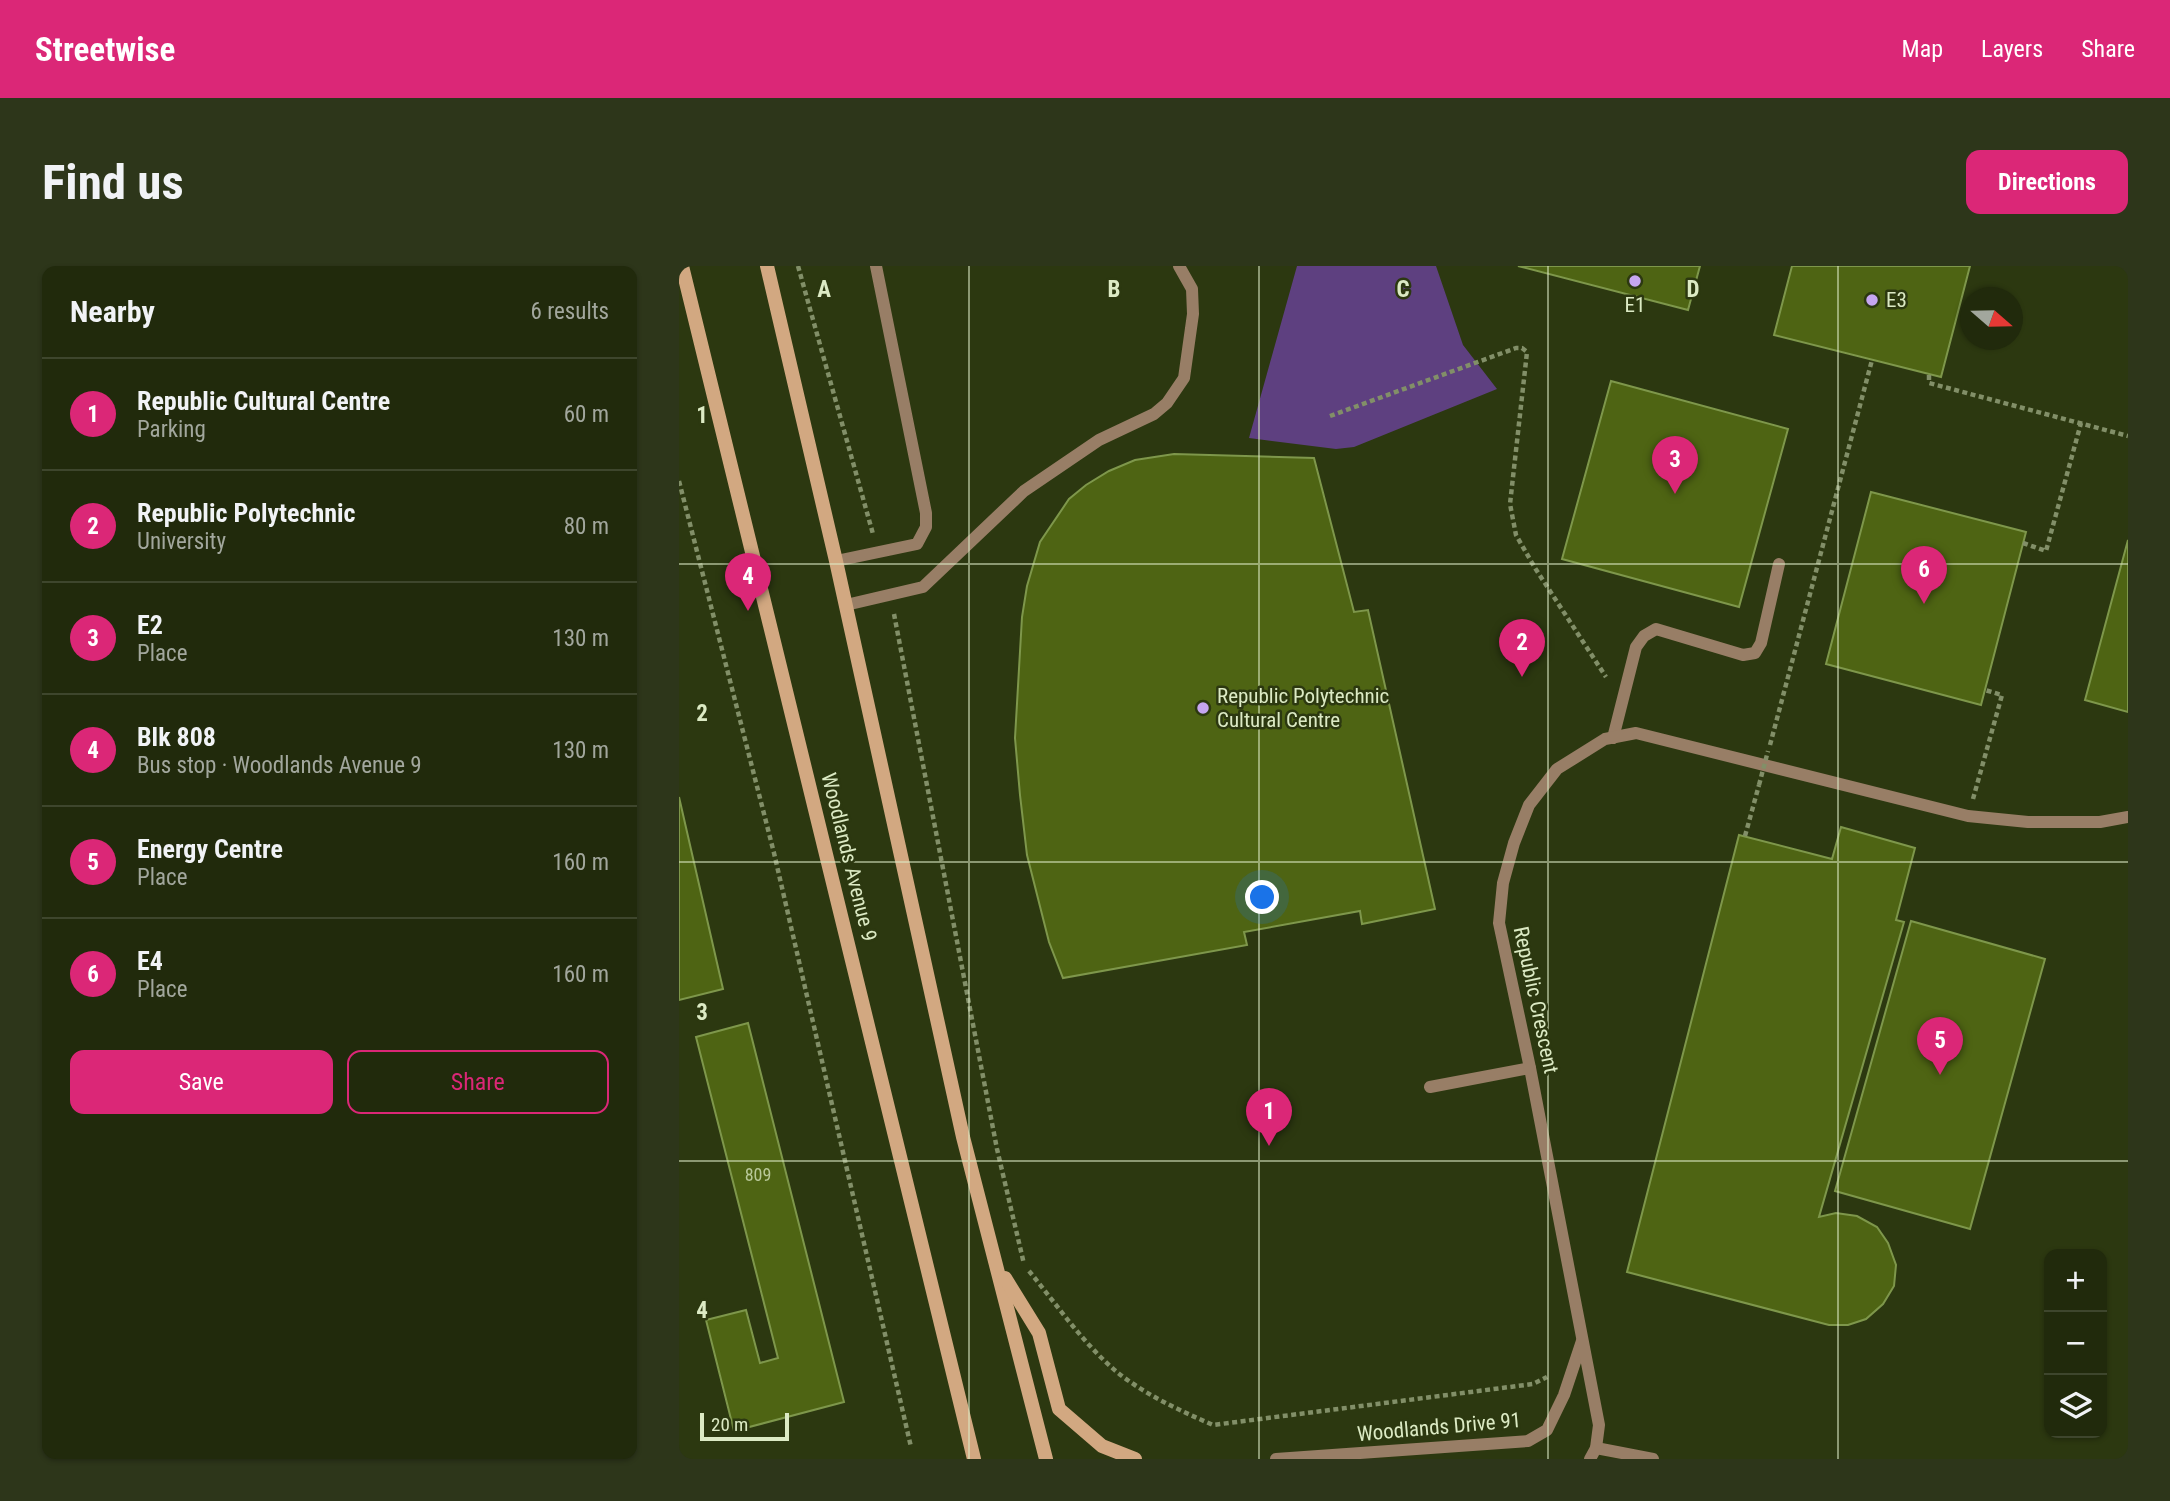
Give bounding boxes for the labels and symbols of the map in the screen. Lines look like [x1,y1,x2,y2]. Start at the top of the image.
marker: E1 [1627,273,1643,289]
text: A [817,276,831,303]
text: B [1108,276,1120,303]
text: C [1396,276,1410,303]
text: D [1687,276,1700,303]
north arrow [1960,287,2023,350]
place label: E3 [1886,288,1907,312]
marker: E3 [1864,292,1880,308]
place label: E1 [1625,293,1645,317]
text: 1 [696,402,708,429]
pin: 3 [1652,436,1698,494]
pin: 6 [1901,546,1947,604]
pin: 4 [725,553,771,611]
pin: 2 [1499,619,1545,677]
place label: Republic Polytechnic Cultural Centre [1217,684,1389,732]
text: 2 [696,700,708,727]
marker: Republic Polytechnic Cultural Centre [1195,700,1211,716]
street label: Woodlands Avenue 9 [816,770,882,944]
your location [1245,880,1279,914]
street label: Republic Crescent [1509,924,1563,1076]
text: 3 [696,999,708,1026]
pin: 5 [1917,1017,1963,1075]
pin: 1 [1246,1088,1292,1146]
house number: 809 [745,1164,771,1185]
text: 4 [696,1297,708,1324]
street label: Woodlands Drive 91 [1356,1408,1522,1446]
scale bar [700,1410,789,1442]

